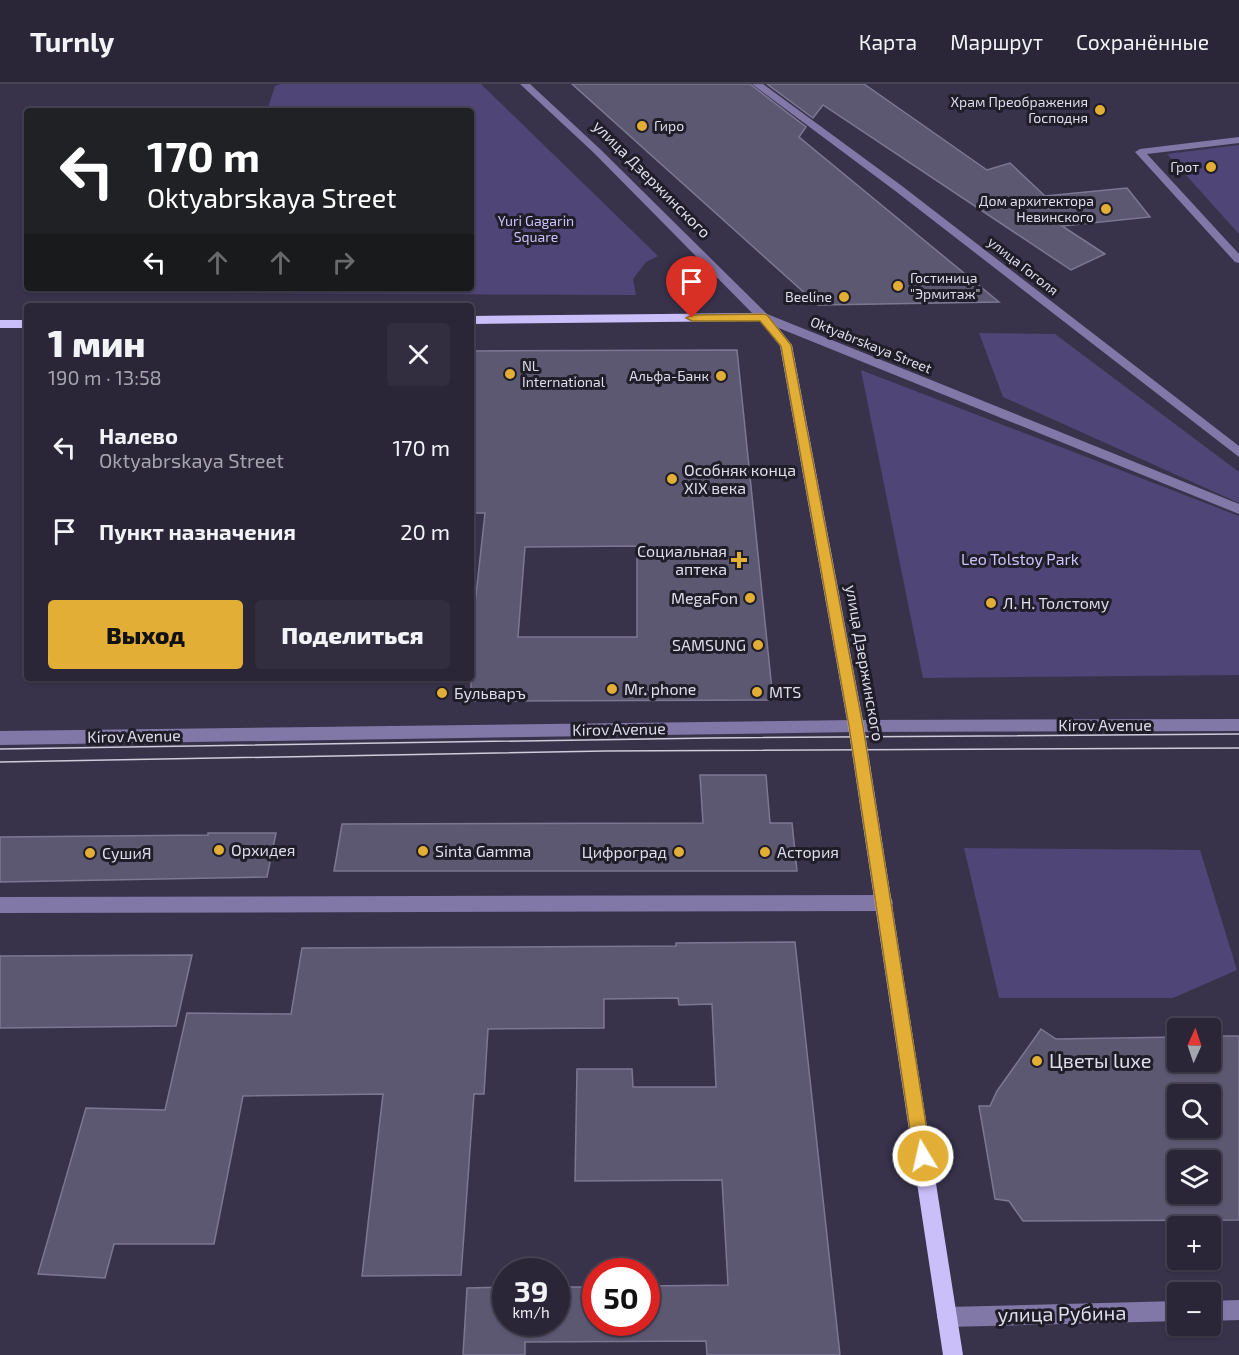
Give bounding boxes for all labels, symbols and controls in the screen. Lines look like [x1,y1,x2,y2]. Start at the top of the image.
text: Turnly [30,24,114,58]
text: Карта [859,29,917,54]
text: Маршрут [950,29,1043,54]
text: Сохранённые [1076,29,1209,54]
place label: Храм Преображения Господня [950,93,1088,126]
marker: Храм Преображения Господня [1093,103,1107,117]
street label: улица Дзержинского [589,116,715,242]
place label: Гиро [654,117,684,134]
marker: Гиро [635,119,649,133]
text: 170 m [147,130,260,180]
icon: left [48,132,126,210]
place label: Грот [1170,158,1199,175]
marker: Грот [1204,160,1218,174]
text: Oktyabrskaya Street [147,181,397,213]
place label: Дом архитектора Невинского [979,192,1094,225]
marker: Дом архитектора Невинского [1099,202,1113,216]
park label: Yuri Gagarin Square [498,212,574,245]
street label: улица Гоголя [985,233,1062,298]
icon: left [138,246,171,279]
icon: ahead [201,246,234,279]
icon: ahead [264,246,297,279]
icon: right [327,246,360,279]
pin [666,256,717,318]
icon: arrive [675,265,708,298]
place label: Гостиница "Эрмитаж" [910,269,980,302]
marker: Гостиница "Эрмитаж" [891,279,905,293]
place label: Beeline [785,288,832,305]
marker: Beeline [837,290,851,304]
street label: Oktyabrskaya Street [808,312,934,377]
text: 1 мин [48,321,146,364]
button: close [387,323,450,386]
place label: NL International [522,357,606,390]
text: 190 m · 13:58 [48,365,162,389]
marker: NL International [503,367,517,381]
place label: Альфа-Банк [629,367,709,384]
marker: Альфа-Банк [714,369,728,383]
text: Налево [99,422,178,448]
icon: left [48,431,81,464]
text: 170 m [393,434,450,460]
text: Oktyabrskaya Street [99,448,284,472]
place label: Особняк конца XIX века [684,460,796,497]
marker: Особняк конца XIX века [665,472,679,486]
icon: arrive [48,515,81,548]
text: Пункт назначения [99,518,296,544]
text: 20 m [400,518,450,544]
place label: Социальная аптека [637,541,727,578]
park label: Leo Tolstoy Park [961,549,1079,568]
marker: Социальная аптека [732,553,746,567]
street label: улица Дзержинского [841,583,889,743]
place label: MegaFon [671,588,738,607]
marker: MegaFon [743,591,757,605]
place label: Л. Н. Толстому [1003,593,1110,613]
marker: Л. Н. Толстому [984,596,998,610]
button: Выход [48,600,243,669]
button: Поделиться [255,600,450,669]
place label: SAMSUNG [672,635,746,654]
marker: SAMSUNG [751,638,765,652]
place label: Mr. phone [624,679,696,698]
marker: Mr. phone [605,682,619,696]
place label: MTS [769,682,801,701]
place label: Бульваръ [454,683,526,703]
marker: MTS [750,685,764,699]
marker: Бульваръ [435,686,449,700]
street label: Kirov Avenue [1058,715,1152,734]
street label: Kirov Avenue [572,718,666,739]
street label: Kirov Avenue [87,725,181,746]
place label: Орхидея [231,840,296,859]
place label: Sinta Gamma [435,841,531,860]
place label: Цифроград [582,842,667,861]
place label: Астория [777,842,839,861]
place label: СушиЯ [102,843,152,863]
marker: Орхидея [212,843,226,857]
marker: Sinta Gamma [416,844,430,858]
marker: Цифроград [672,845,686,859]
marker: Астория [758,845,772,859]
marker: СушиЯ [83,846,97,860]
north arrow [1167,1018,1221,1072]
map controls [1167,1018,1221,1336]
place label: Цветы luxe [1049,1048,1151,1072]
marker: Цветы luxe [1030,1054,1044,1068]
button: search [1167,1084,1221,1138]
position arrow [891,1124,955,1188]
button: layers [1167,1150,1221,1204]
button: + [1167,1216,1221,1270]
speed limit sign: 50 [582,1258,660,1336]
text: 39 [514,1272,548,1308]
button: − [1167,1282,1221,1336]
street label: улица Рубина [997,1300,1127,1327]
text: km/h [512,1303,550,1321]

